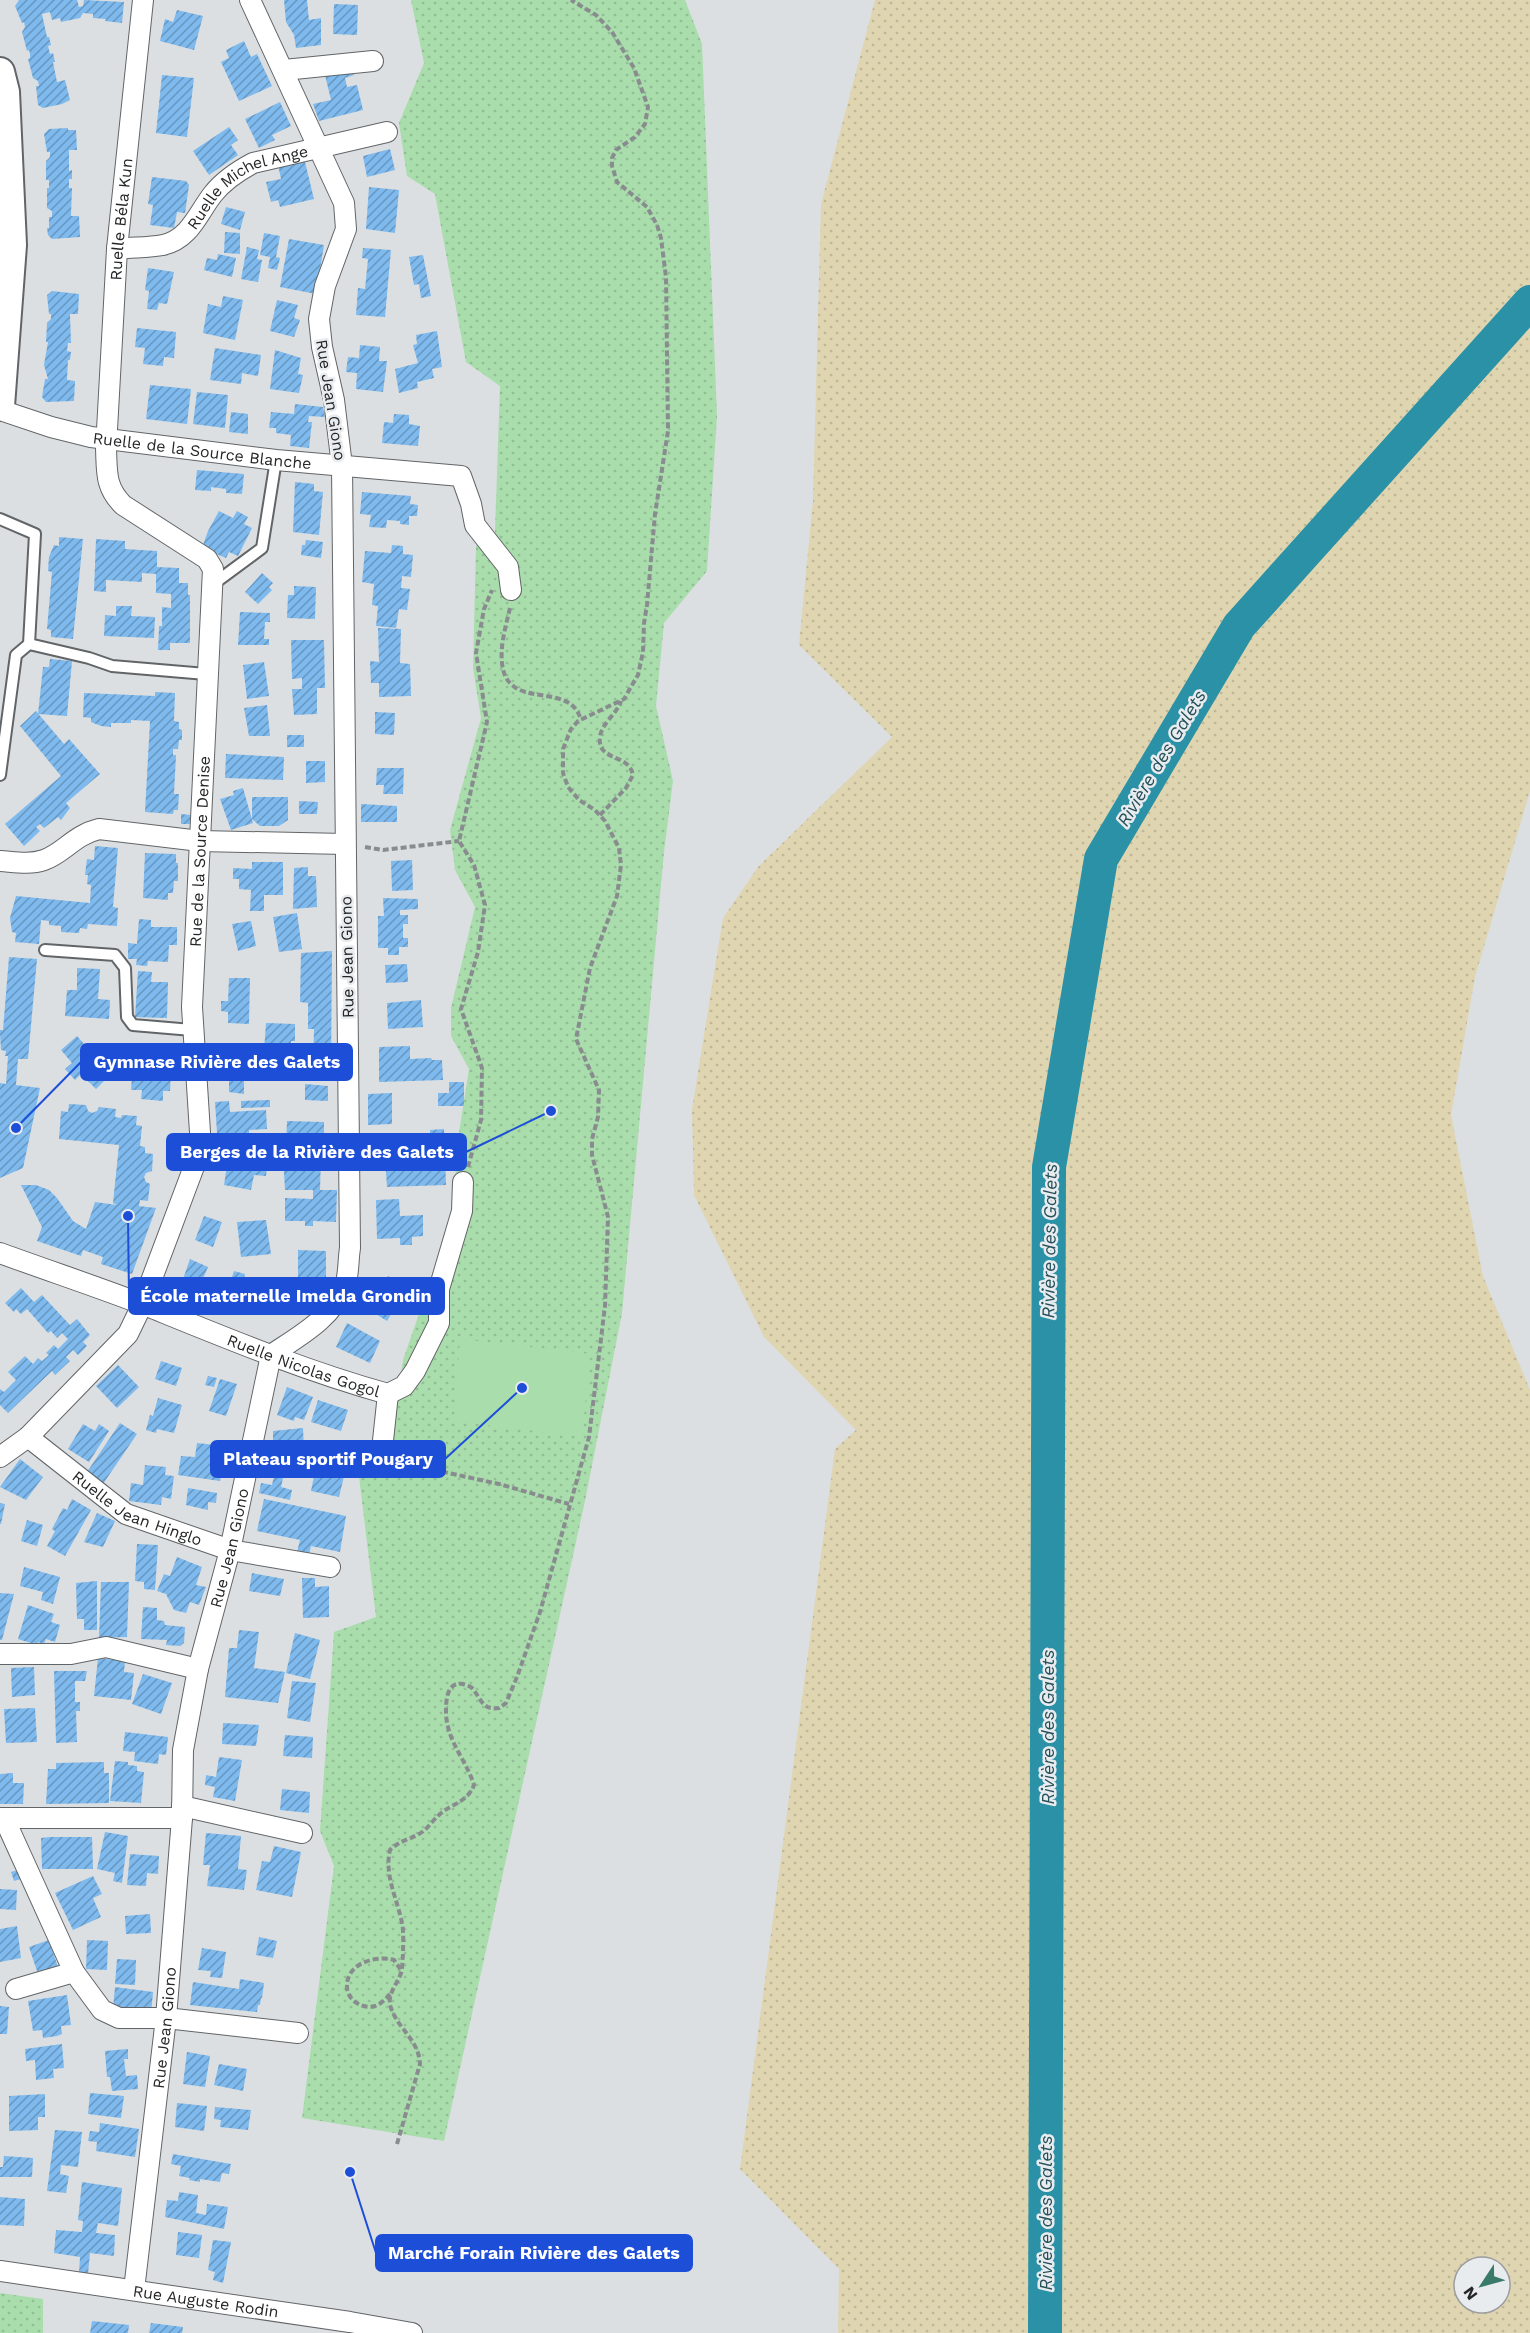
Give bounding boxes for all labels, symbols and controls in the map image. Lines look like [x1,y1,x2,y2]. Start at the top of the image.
street label: Ruelle Michel Ange [183,141,310,233]
street label: Ruelle Béla Kun [106,157,136,281]
street label: Rue Jean Giono [312,338,350,462]
street label: Ruelle de la Source Blanche [92,428,312,473]
water label: Rivière des Galets [1112,686,1210,830]
street label: Rue de la Source Denise [185,755,214,947]
street label: Rue Jean Giono [336,896,358,1018]
callout: Gymnase Rivière des Galets [81,1044,352,1080]
text: Gymnase Rivière des Galets [94,1051,341,1072]
callout: Berges de la Rivière des Galets [167,1134,466,1170]
text: Berges de la Rivière des Galets [180,1141,454,1162]
water label: Rivière des Galets [1037,1163,1061,1319]
callout: École maternelle Imelda Grondin [129,1278,444,1314]
text: École maternelle Imelda Grondin [140,1285,432,1306]
street label: Ruelle Nicolas Gogol [225,1330,382,1401]
callout: Plateau sportif Pougary [211,1441,445,1477]
text: Plateau sportif Pougary [223,1448,434,1469]
street label: Ruelle Jean Hinglo [69,1466,205,1549]
street label: Rue Jean Giono [205,1486,252,1610]
water label: Rivière des Galets [1037,1650,1058,1804]
street label: Rue Jean Giono [148,1966,180,2090]
water label: Rivière des Galets [1035,2136,1056,2290]
callout: Marché Forain Rivière des Galets [376,2235,692,2271]
text: Marché Forain Rivière des Galets [388,2242,680,2263]
north arrow [1452,2255,1512,2315]
street label: Rue Auguste Rodin [132,2281,280,2321]
text: N [1459,2283,1481,2304]

